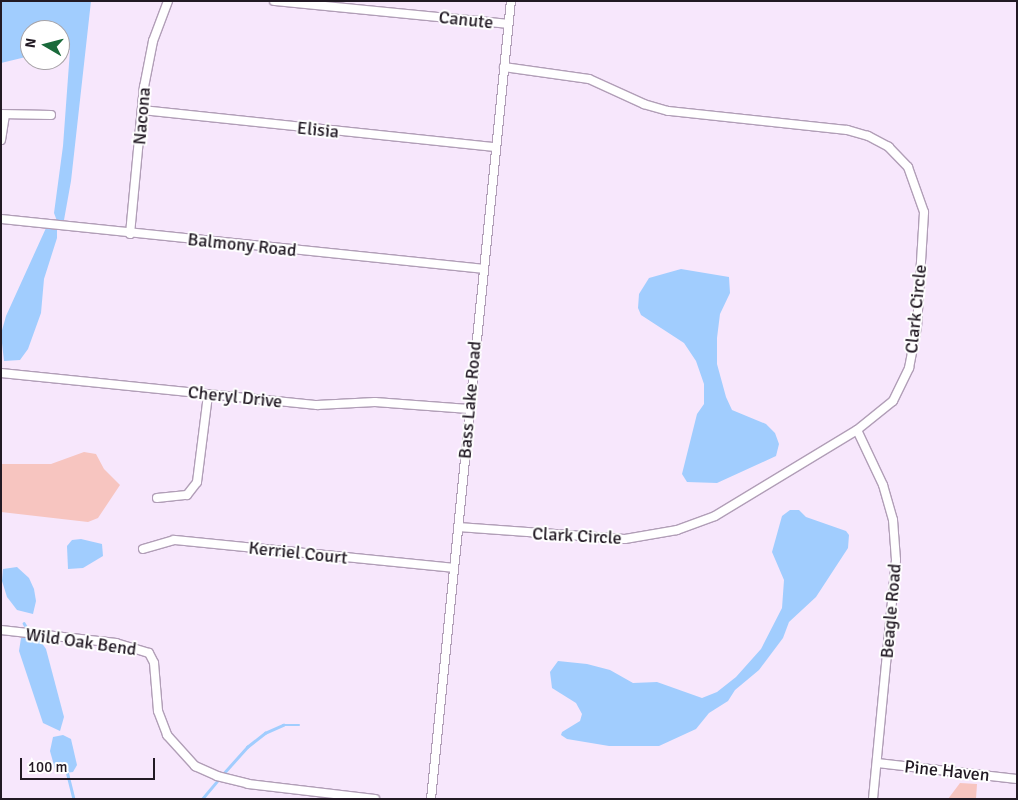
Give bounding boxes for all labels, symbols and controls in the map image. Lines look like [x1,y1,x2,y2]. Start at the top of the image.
street label: Canute [438,6,494,34]
north arrow [20,20,70,70]
text: N [22,37,40,49]
street label: Nacona [129,86,155,146]
street label: Elisia [296,117,340,143]
street label: Balmony Road [186,229,298,261]
street label: Clark Circle [901,263,931,355]
street label: Bass Lake Road [454,340,486,460]
street label: Cheryl Drive [187,381,283,413]
street label: Clark Circle [532,523,622,549]
street label: Kerriel Court [247,537,349,569]
street label: Beagle Road [876,563,906,659]
street label: Wild Oak Bend [24,624,138,660]
scale bar [22,748,158,780]
street label: Pine Haven [903,756,991,786]
text: 100 m [28,758,68,776]

